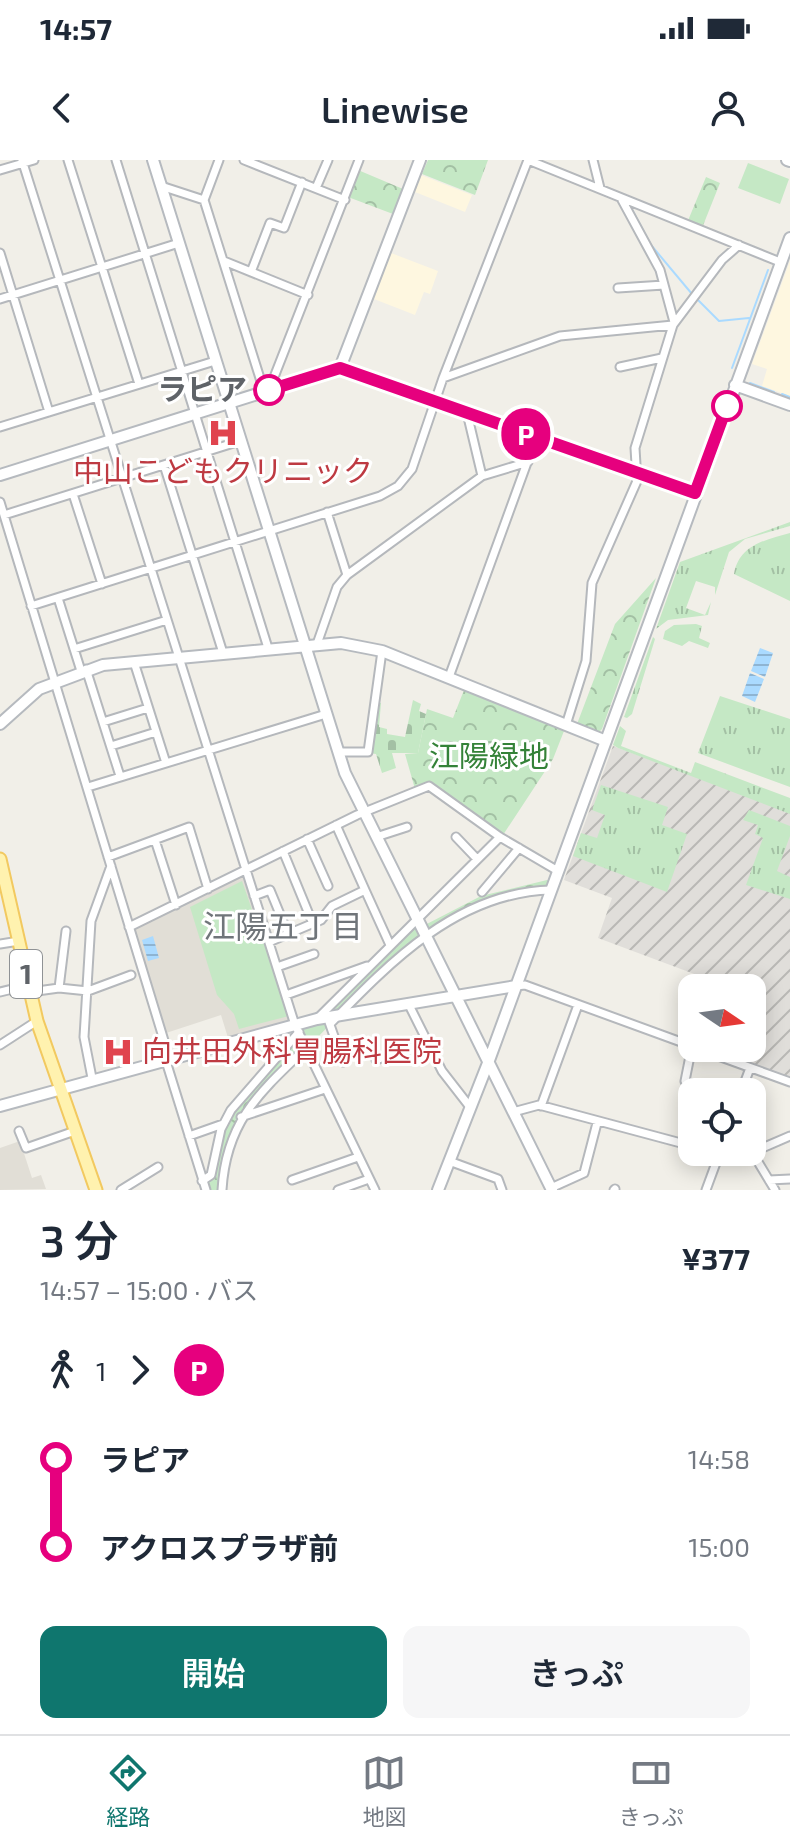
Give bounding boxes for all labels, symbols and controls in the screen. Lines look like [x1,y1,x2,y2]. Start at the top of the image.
text: 14:57 [40,10,112,46]
icon: back [40,86,84,130]
icon: person [706,86,750,130]
text: Linewise [321,87,469,130]
place label: ラピア [157,370,247,406]
marker: ラピア [254,375,284,405]
unlabelled marker [712,391,742,421]
line badge: P [500,408,552,460]
hospital icon: 中山こどもクリニック [206,416,240,450]
text: P [517,417,535,451]
place label: 中山こどもクリニック [73,452,373,488]
park label: 江陽緑地 [429,737,549,773]
district label: 江陽五丁目 [203,906,363,944]
road number: 1 [10,950,42,998]
north arrow [678,974,766,1062]
map controls [678,974,766,1166]
place label: 向井田外科胃腸科医院 [142,1032,442,1068]
hospital icon: 向井田外科胃腸科医院 [101,1035,135,1069]
button: locate [678,1078,766,1166]
text: 3 分 [40,1213,118,1266]
text: ¥377 [681,1240,750,1276]
text: 14:57 – 15:00 · バス [40,1274,258,1305]
icon: walk [40,1348,84,1392]
icon: forward [118,1348,162,1392]
text: P [190,1353,208,1387]
text: 1 [96,1355,106,1386]
text: ラピア [100,1441,190,1477]
text: 14:58 [688,1443,750,1474]
text: アクロスプラザ前 [100,1529,339,1565]
text: 15:00 [688,1531,750,1562]
button: 開始 [40,1626,387,1718]
button: きっぷ [403,1626,750,1718]
tab: 経路 [106,1751,150,1831]
tab: 地図 [362,1751,406,1831]
tab: きっぷ [619,1751,684,1831]

